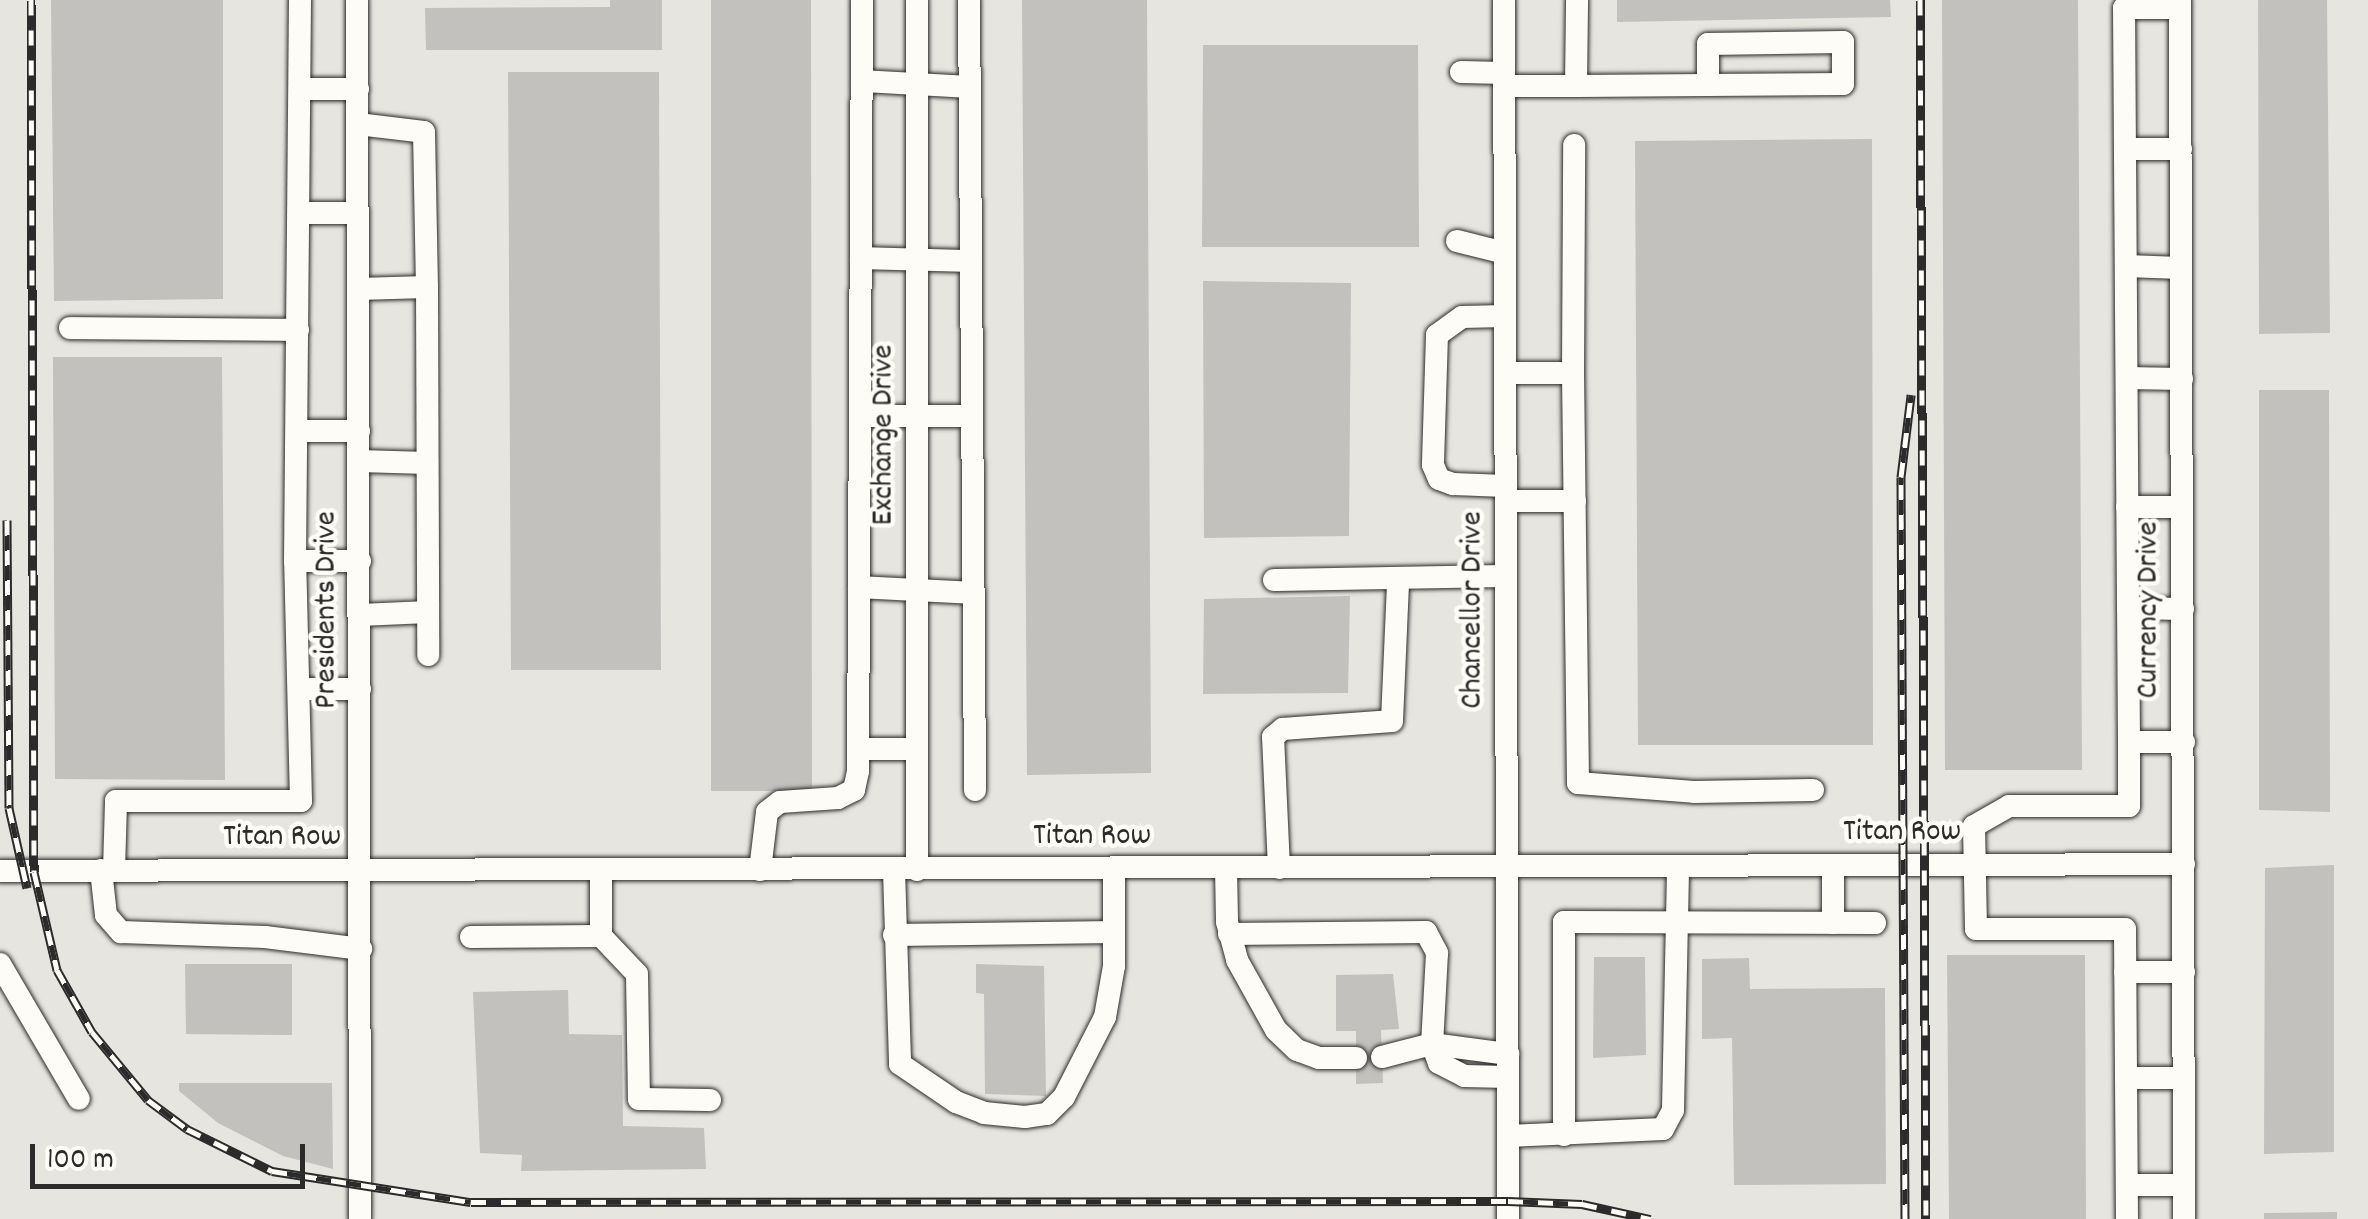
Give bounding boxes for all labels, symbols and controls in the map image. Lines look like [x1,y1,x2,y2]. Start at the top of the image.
street label: Exchange Drive [866,345,904,525]
street label: Presidents Drive [309,511,347,709]
street label: Chancellor Drive [1455,511,1493,709]
street label: Currency Drive [2131,521,2169,699]
street label: Titan Row [1843,814,1961,852]
street label: Titan Row [1033,818,1151,856]
street label: Titan Row [223,819,341,857]
scale bar [35,1124,310,1186]
text: 100 m [47,1140,114,1183]

